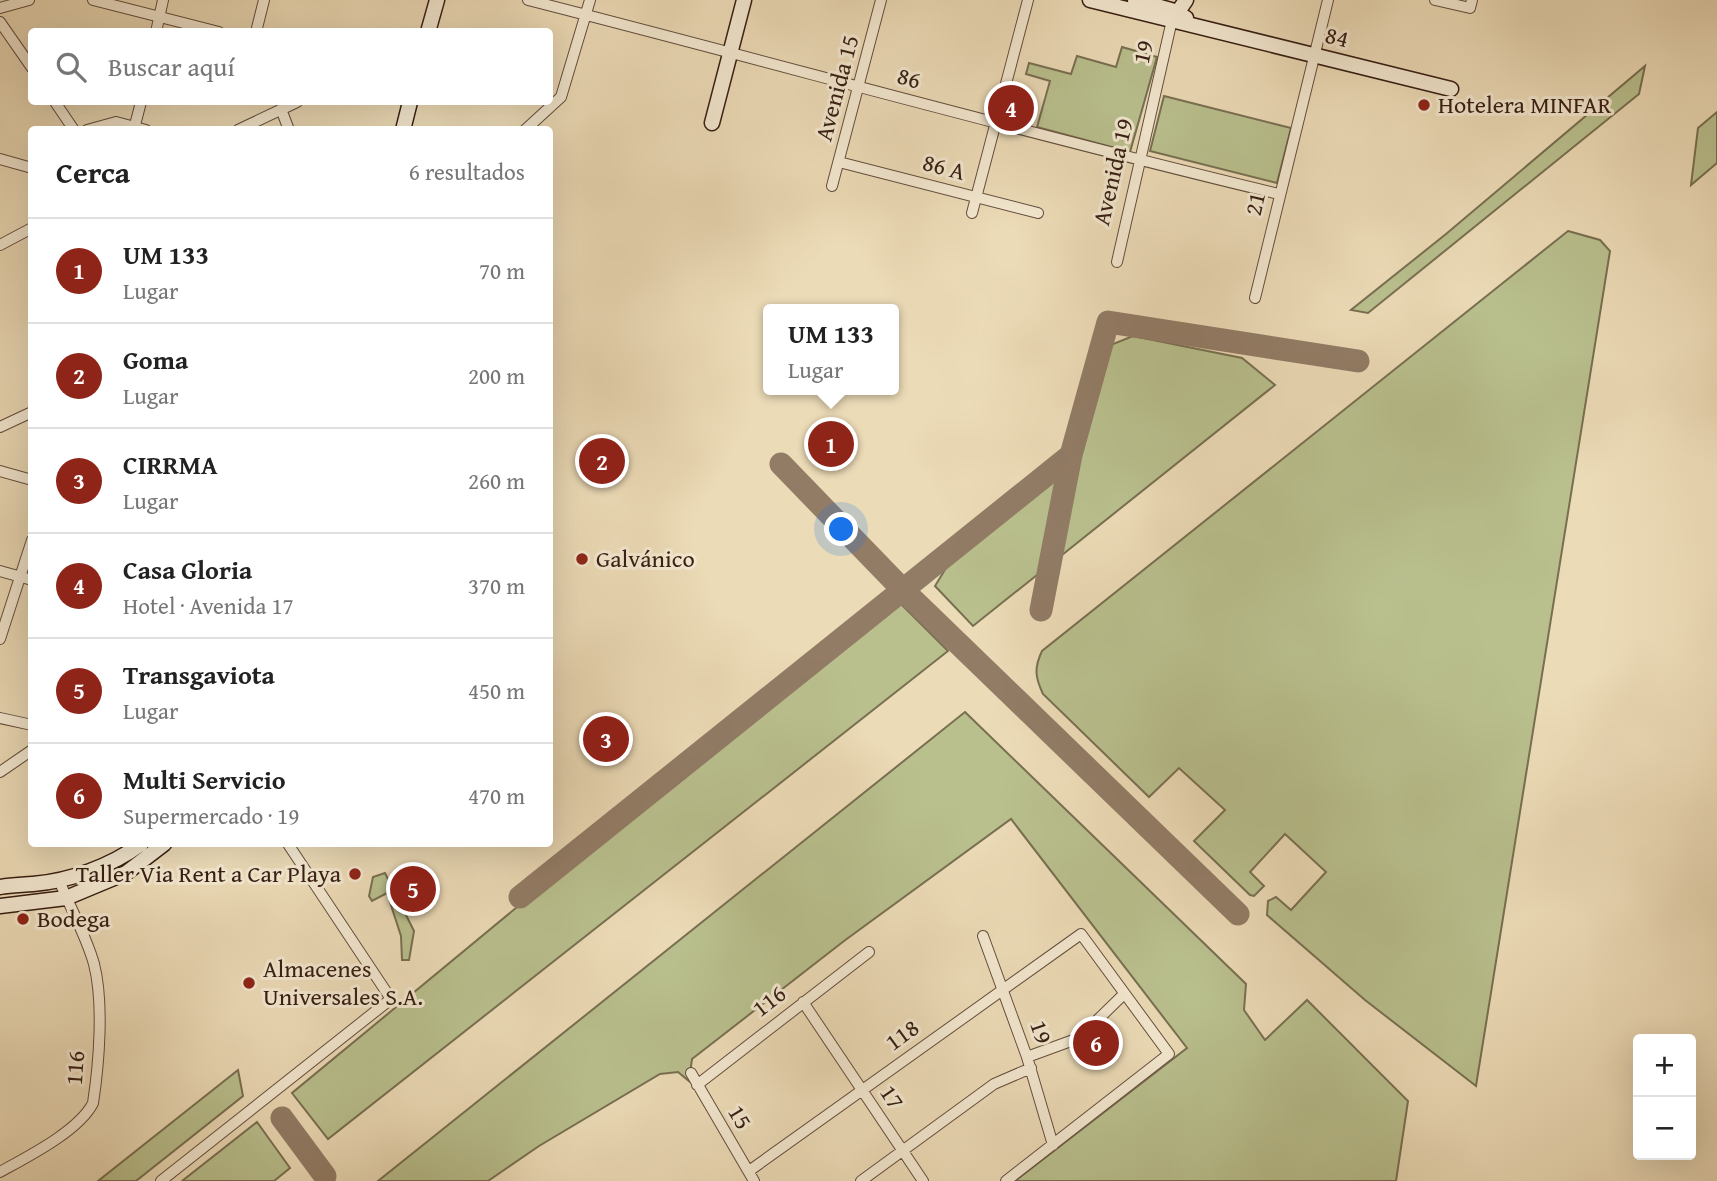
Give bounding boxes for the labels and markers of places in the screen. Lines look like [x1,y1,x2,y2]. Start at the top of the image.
pin: 4 [988,82,1034,134]
place label: Hotelera MINFAR [1438,87,1611,122]
marker: Hotelera MINFAR [1416,97,1432,113]
pin: 1 [808,418,854,470]
pin: 2 [579,435,625,487]
place label: Galvánico [596,541,695,576]
marker: Galvánico [574,551,590,567]
pin: 3 [583,713,629,765]
place label: Taller Via Rent a Car Playa [76,856,342,891]
pin: 5 [390,863,436,915]
marker: Taller Via Rent a Car Playa [347,866,363,882]
place label: Bodega [37,901,111,936]
marker: Bodega [15,911,31,927]
place label: Almacenes Universales S.A. [263,951,423,1014]
marker: Almacenes Universales S.A. [241,975,257,991]
pin: 6 [1073,1017,1119,1069]

